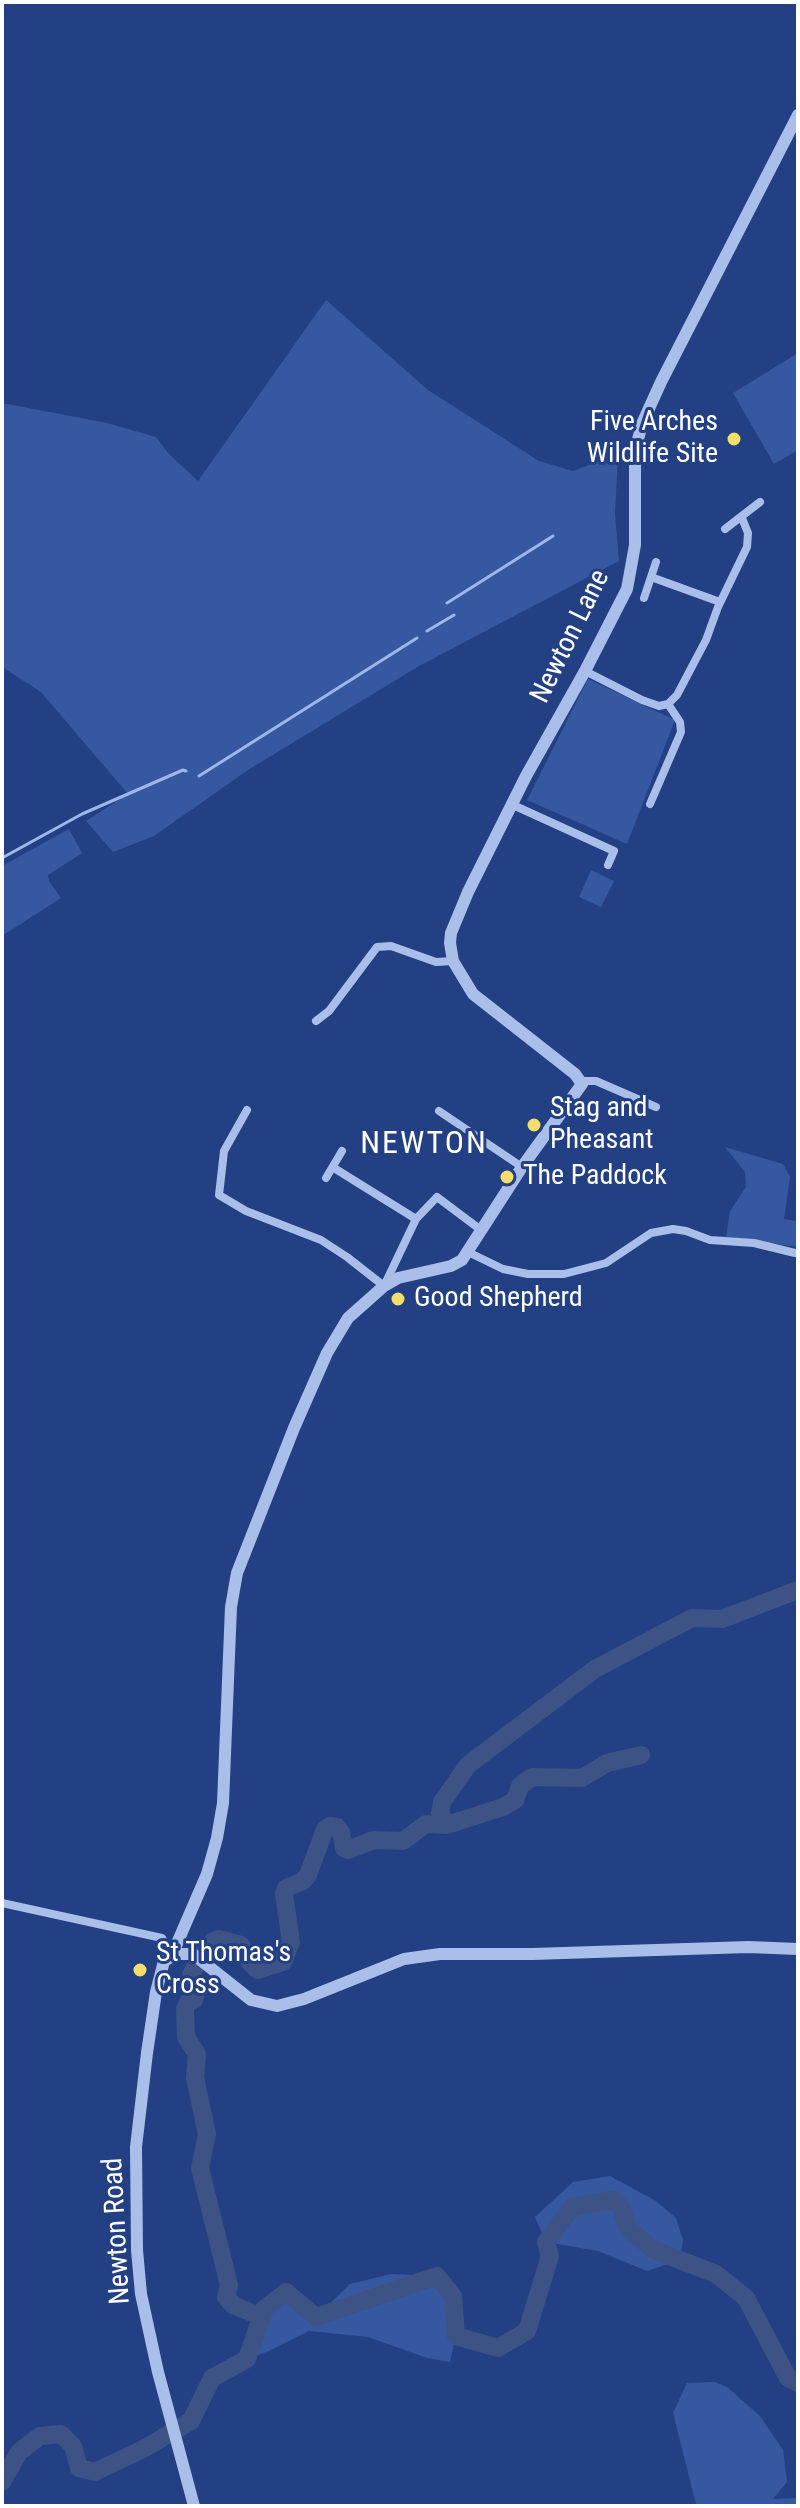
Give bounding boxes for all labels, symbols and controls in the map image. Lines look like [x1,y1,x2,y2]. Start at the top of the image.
place label: Five Arches Wildlife Site [587,406,718,472]
marker: Five Arches Wildlife Site [725,430,743,448]
street label: Newton Lane [524,565,618,709]
place label: Stag and Pheasant [550,1092,654,1158]
marker: Stag and Pheasant [525,1116,543,1134]
district label: NEWTON [360,1126,488,1164]
place label: The Paddock [523,1160,667,1194]
marker: The Paddock [498,1168,516,1186]
place label: Good Shepherd [414,1282,583,1316]
marker: Good Shepherd [389,1290,407,1308]
place label: St Thomas's Cross [156,1937,291,2003]
marker: St Thomas's Cross [131,1961,149,1979]
street label: Newton Road [97,2157,139,2305]

